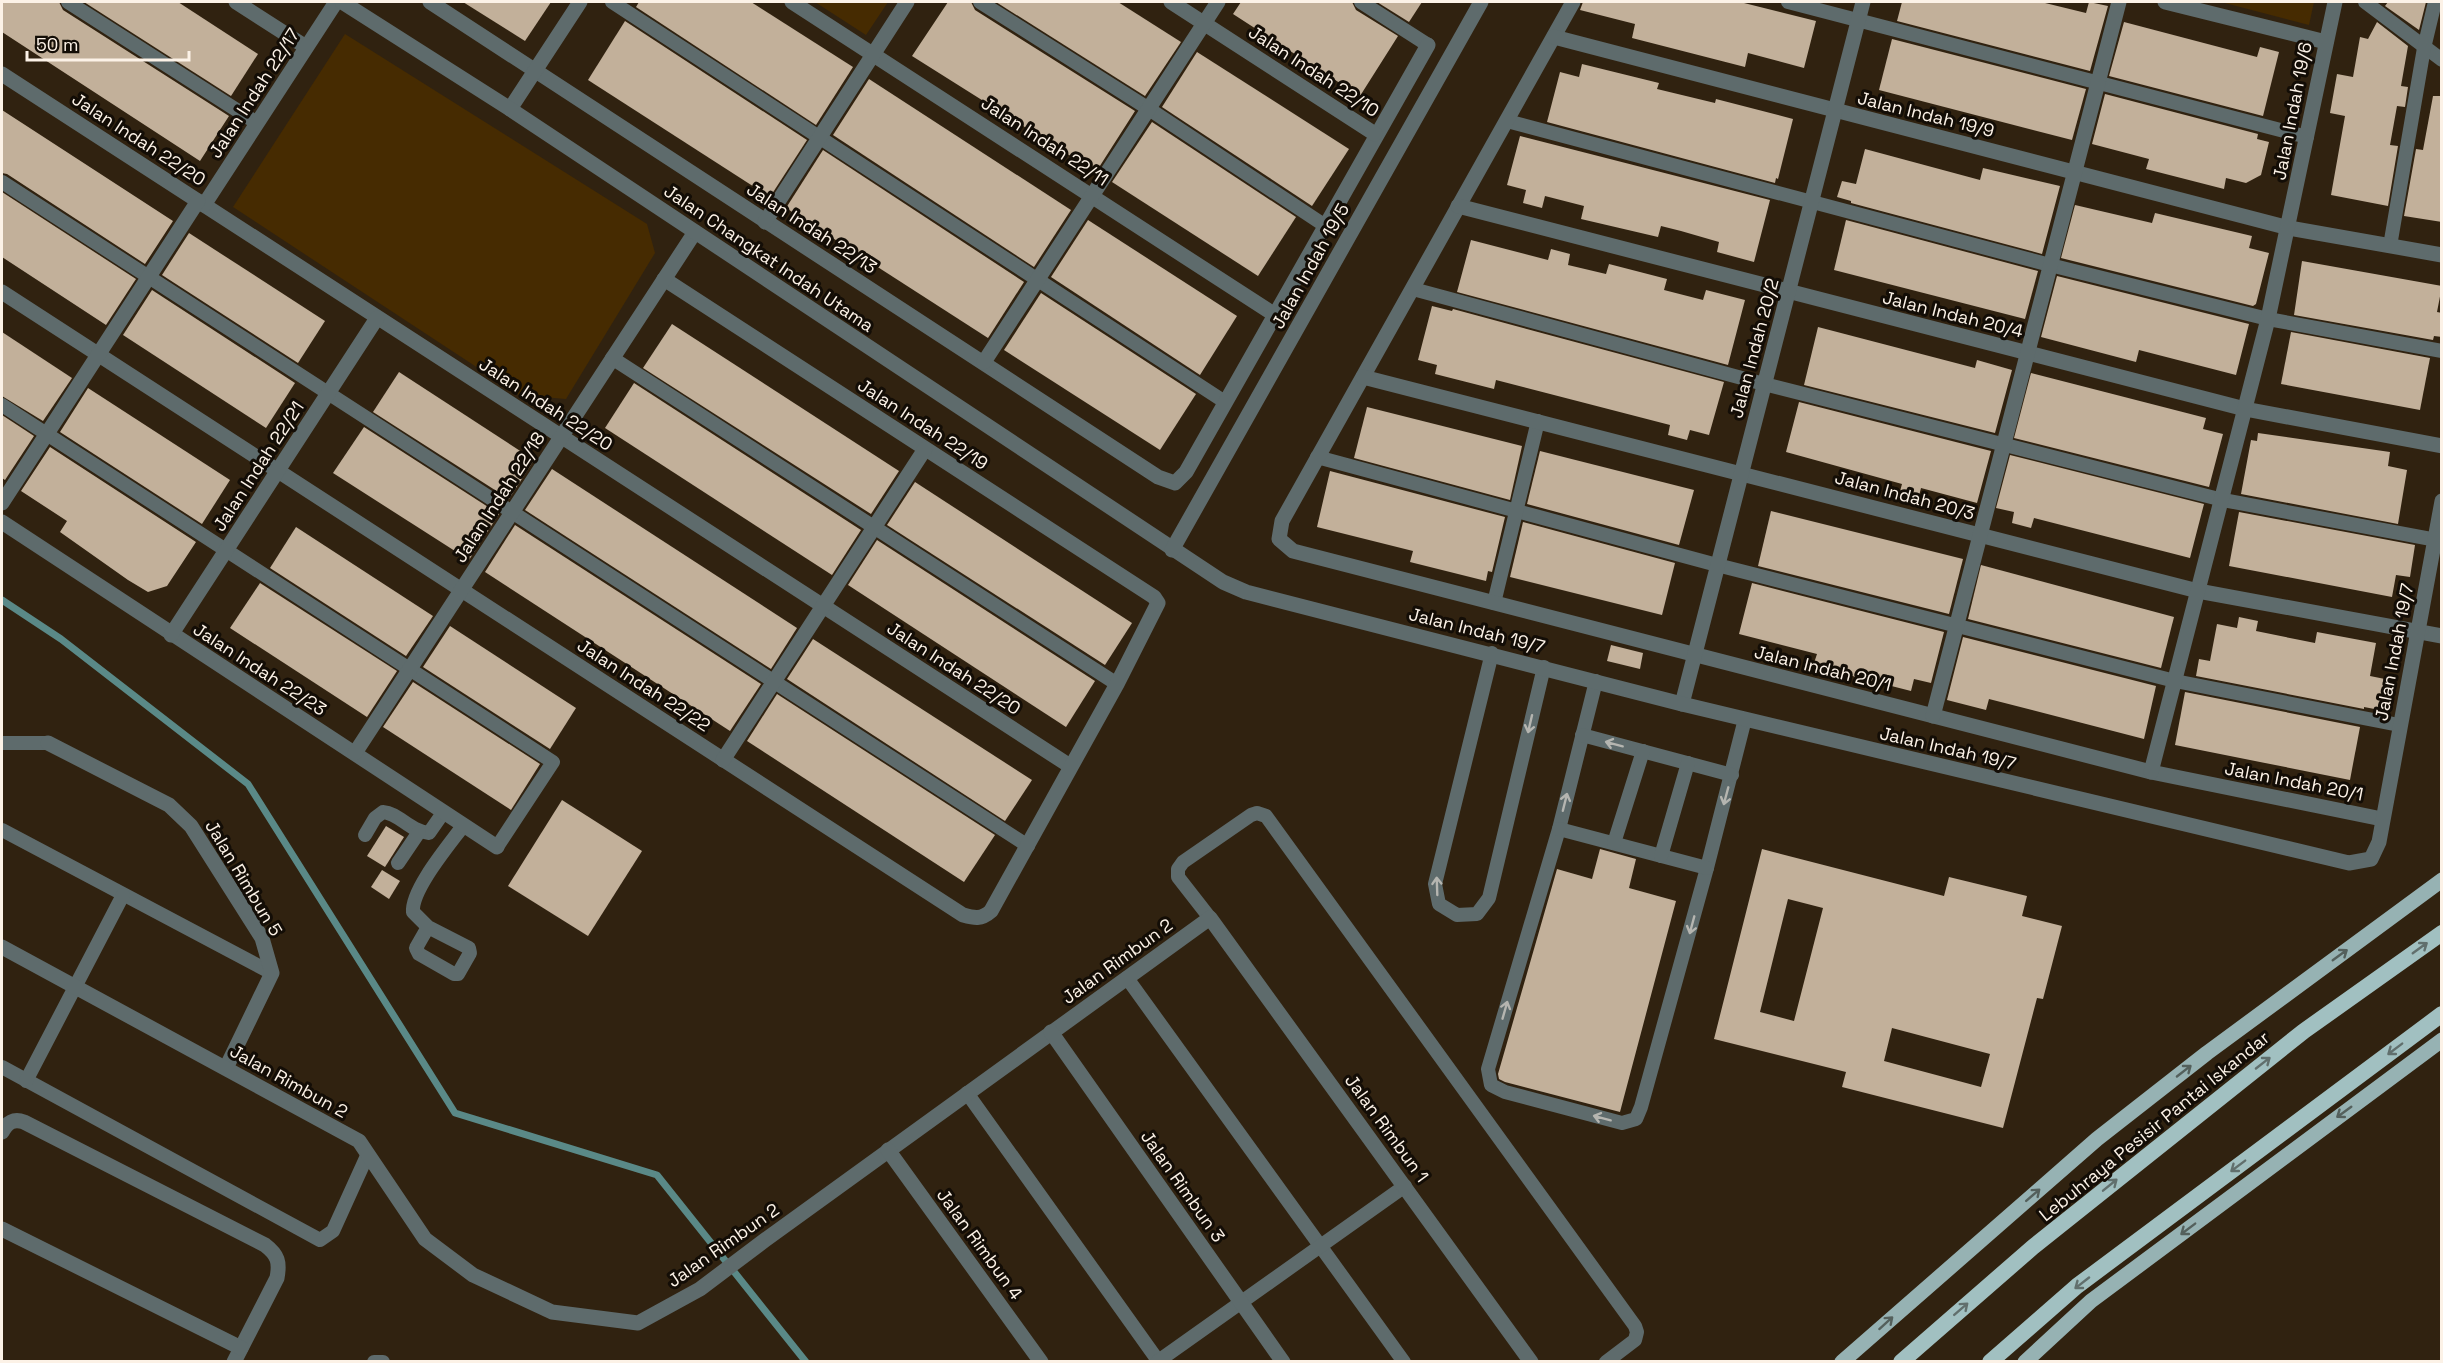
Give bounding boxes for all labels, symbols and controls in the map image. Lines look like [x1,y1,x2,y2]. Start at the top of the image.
street label: Jalan Indah 22/10 [1244,20,1384,122]
scale bar [27,24,189,62]
street label: Jalan Indah 22/17 [203,24,305,162]
text: 50 m [36,33,78,56]
street label: Jalan Indah 19/6 [2267,40,2317,182]
street label: Jalan Indah 19/9 [1855,86,1997,142]
street label: Jalan Indah 22/20 [68,87,210,191]
street label: Jalan Indah 22/11 [977,91,1113,191]
street label: Jalan Indah 22/13 [743,177,881,279]
street label: Jalan Changkat Indah Utama [660,179,878,337]
street label: Jalan Indah 19/5 [1266,199,1354,333]
street label: Jalan Indah 20/2 [1724,276,1784,420]
street label: Jalan Indah 20/4 [1880,285,2026,343]
street label: Jalan Indah 22/20 [475,352,617,456]
street label: Jalan Indah 22/19 [853,373,993,475]
street label: Jalan Indah 22/21 [207,397,309,535]
street label: Jalan Indah 22/18 [448,427,550,567]
street label: Jalan Indah 20/3 [1832,465,1978,525]
street label: Jalan Indah 19/7 [2369,581,2419,723]
street label: Jalan Indah 19/7 [1407,602,1547,658]
street label: Jalan Indah 22/20 [883,616,1025,720]
street label: Jalan Indah 22/23 [189,617,331,721]
street label: Jalan Indah 22/22 [573,633,715,737]
street label: Jalan Indah 20/1 [1752,640,1894,696]
one-way arrow [1524,714,1536,733]
street label: Jalan Indah 19/7 [1878,721,2018,775]
one-way arrow [1605,738,1624,749]
street label: Jalan Indah 20/1 [2223,756,2365,806]
one-way arrow [1720,786,1731,805]
one-way arrow [1560,793,1572,812]
street label: Jalan Rimbun 5 [200,816,288,940]
one-way arrow [1432,877,1443,897]
street label: Jalan Rimbun 2 [1057,913,1177,1009]
one-way arrow [1685,915,1697,934]
one-way arrow [2412,942,2428,954]
one-way arrow [2332,948,2348,961]
one-way arrow [1500,1001,1511,1020]
street label: Lebuhraya Pesisir Pantai Iskandar [2034,1026,2274,1226]
street label: Jalan Rimbun 2 [226,1039,352,1123]
one-way arrow [2387,1043,2403,1055]
one-way arrow [2255,1057,2271,1070]
one-way arrow [2175,1064,2191,1077]
street label: Jalan Rimbun 1 [1340,1069,1434,1187]
one-way arrow [2336,1106,2352,1118]
one-way arrow [1593,1112,1612,1123]
street label: Jalan Rimbun 3 [1136,1126,1230,1246]
one-way arrow [2231,1160,2247,1172]
one-way arrow [2102,1178,2118,1191]
street label: Jalan Rimbun 4 [932,1184,1028,1304]
one-way arrow [2025,1188,2040,1202]
street label: Jalan Rimbun 2 [663,1198,783,1292]
one-way arrow [2180,1222,2196,1235]
one-way arrow [2075,1276,2091,1289]
one-way arrow [1953,1302,1968,1316]
one-way arrow [1878,1316,1893,1330]

